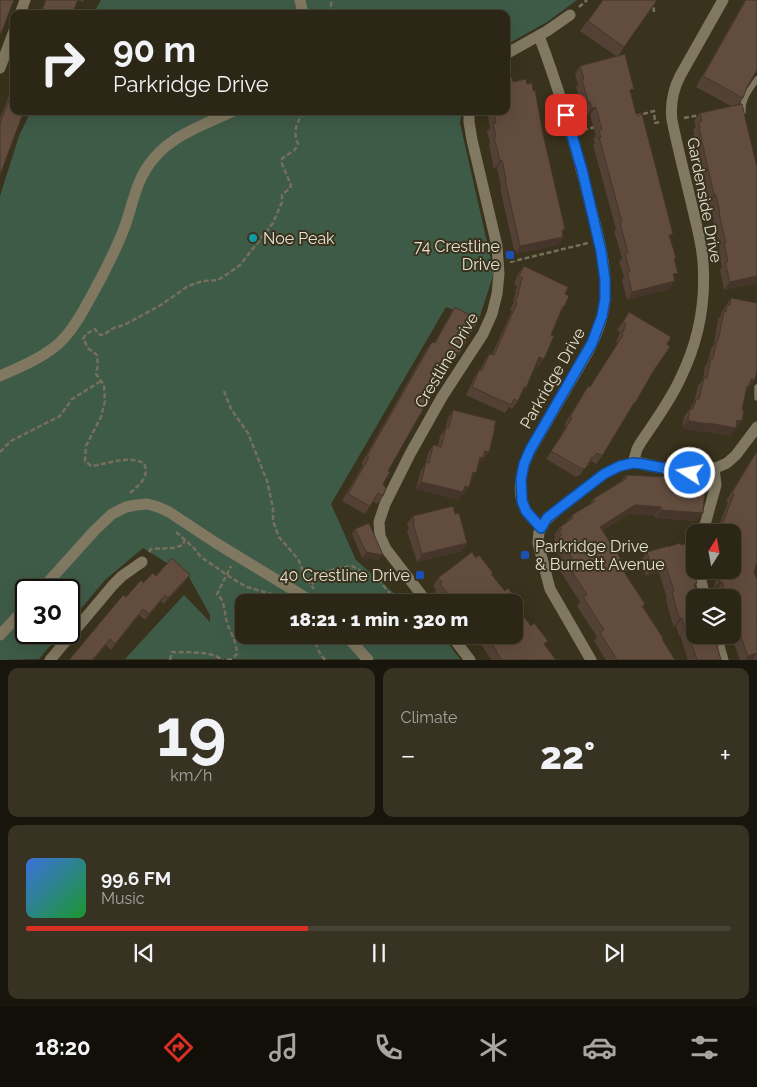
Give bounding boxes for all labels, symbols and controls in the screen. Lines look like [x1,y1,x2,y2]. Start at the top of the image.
text: 90 m [113,29,196,70]
icon: right [30,30,95,95]
text: Parkridge Drive [113,71,269,97]
pin [545,94,587,136]
icon: arrive [552,101,580,129]
street label: Gardenside Drive [683,136,726,264]
place label: Noe Peak [263,229,335,248]
marker: Noe Peak [247,232,259,244]
place label: 74 Crestline Drive [414,237,500,274]
marker: 74 Crestline Drive [504,249,516,261]
street label: Crestline Drive [411,309,482,411]
street label: Parkridge Drive [516,324,589,432]
position arrow [663,446,715,498]
north arrow [686,524,741,579]
map controls [686,524,741,644]
place label: Parkridge Drive & Burnett Avenue [535,537,665,574]
marker: Parkridge Drive & Burnett Avenue [519,549,531,561]
place label: 40 Crestline Drive [280,566,410,585]
marker: 40 Crestline Drive [414,569,426,581]
speed limit sign: 30 [15,579,80,644]
button: layers [686,589,741,644]
text: 18:21 · 1 min · 320 m [290,608,468,630]
text: 19 [156,695,226,771]
text: Climate [401,708,457,727]
text: 22° [540,733,595,778]
text: − [401,739,416,772]
text: + [719,739,731,772]
text: km/h [170,766,212,785]
text: 99.6 FM [101,867,171,889]
text: Music [101,889,145,908]
icon: previous [130,939,158,967]
icon: pause [365,939,393,967]
icon: next [600,939,628,967]
icon: directions [161,1030,196,1065]
icon: music [266,1030,301,1065]
icon: phone [371,1030,406,1065]
icon: climate [476,1030,511,1065]
icon: car [582,1030,617,1065]
icon: filters [687,1030,722,1065]
text: 18:20 [35,1034,91,1060]

